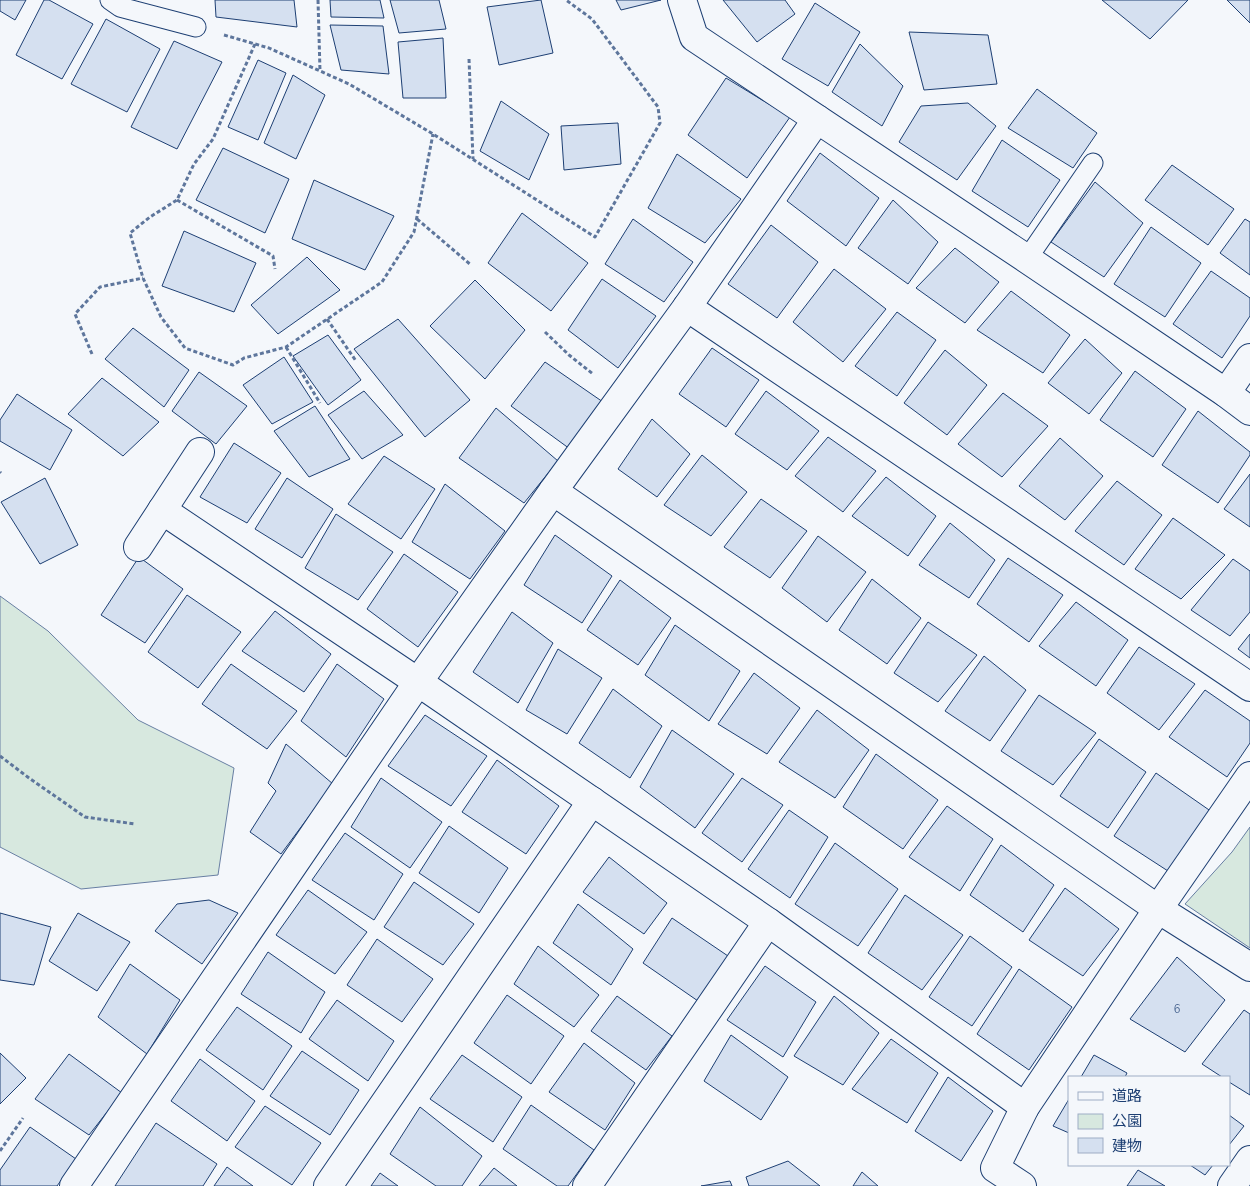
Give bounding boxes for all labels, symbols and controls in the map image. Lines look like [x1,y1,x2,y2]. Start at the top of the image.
house number: 6 [1174,1002,1181,1017]
legend [1068,1076,1230,1166]
text: 道路 [1112,1086,1142,1106]
text: 公園 [1112,1111,1142,1131]
text: 建物 [1112,1136,1142,1156]

